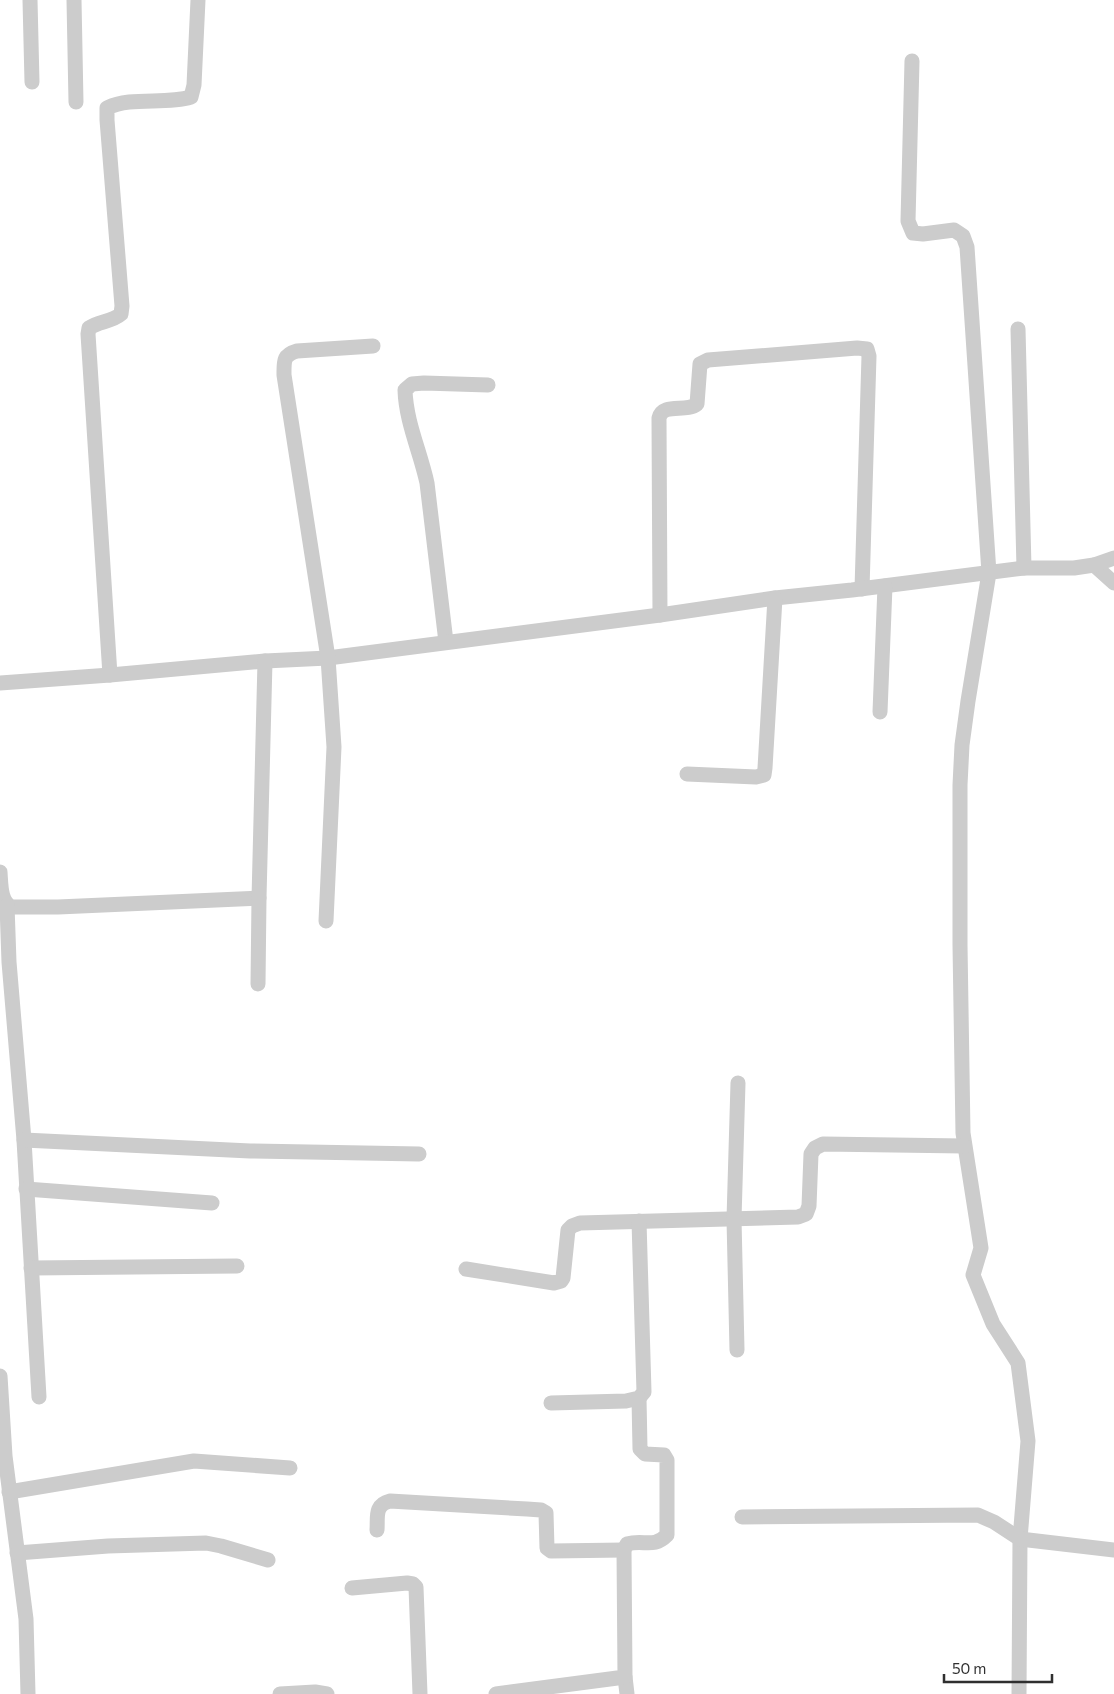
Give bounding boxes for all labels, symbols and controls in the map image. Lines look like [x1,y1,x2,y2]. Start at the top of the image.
scale bar [944,1652,1052,1684]
text: 50 m [952,1659,986,1677]

